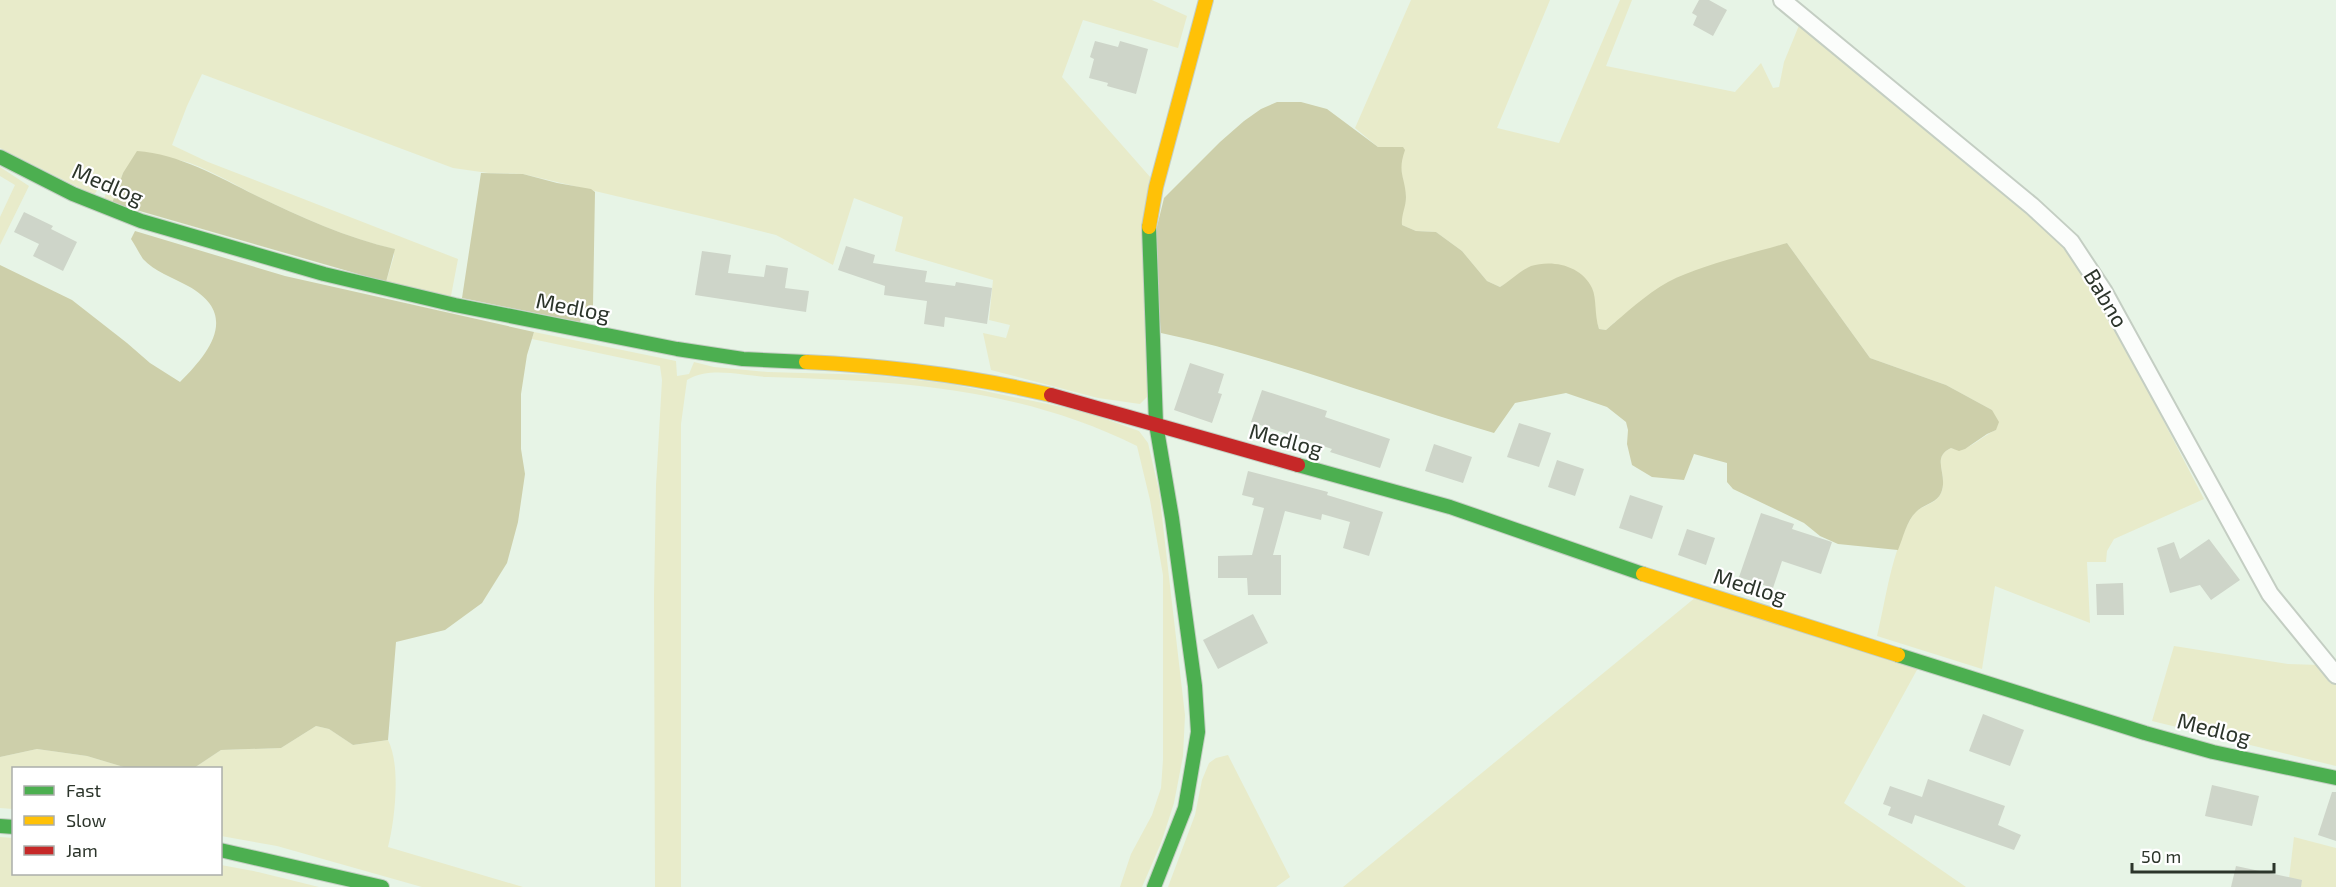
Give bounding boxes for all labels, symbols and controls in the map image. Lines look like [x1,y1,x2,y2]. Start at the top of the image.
street label: Medlog [69,156,148,210]
street label: Babno [2079,264,2134,331]
street label: Medlog [534,286,612,326]
street label: Medlog [1247,417,1326,461]
street label: Medlog [1711,562,1790,608]
street label: Medlog [2175,706,2254,750]
legend [12,767,222,875]
text: Fast [66,779,101,801]
text: Slow [66,809,107,831]
scale bar [2132,836,2274,874]
text: Jam [66,839,98,861]
text: 50 m [2141,845,2181,867]

